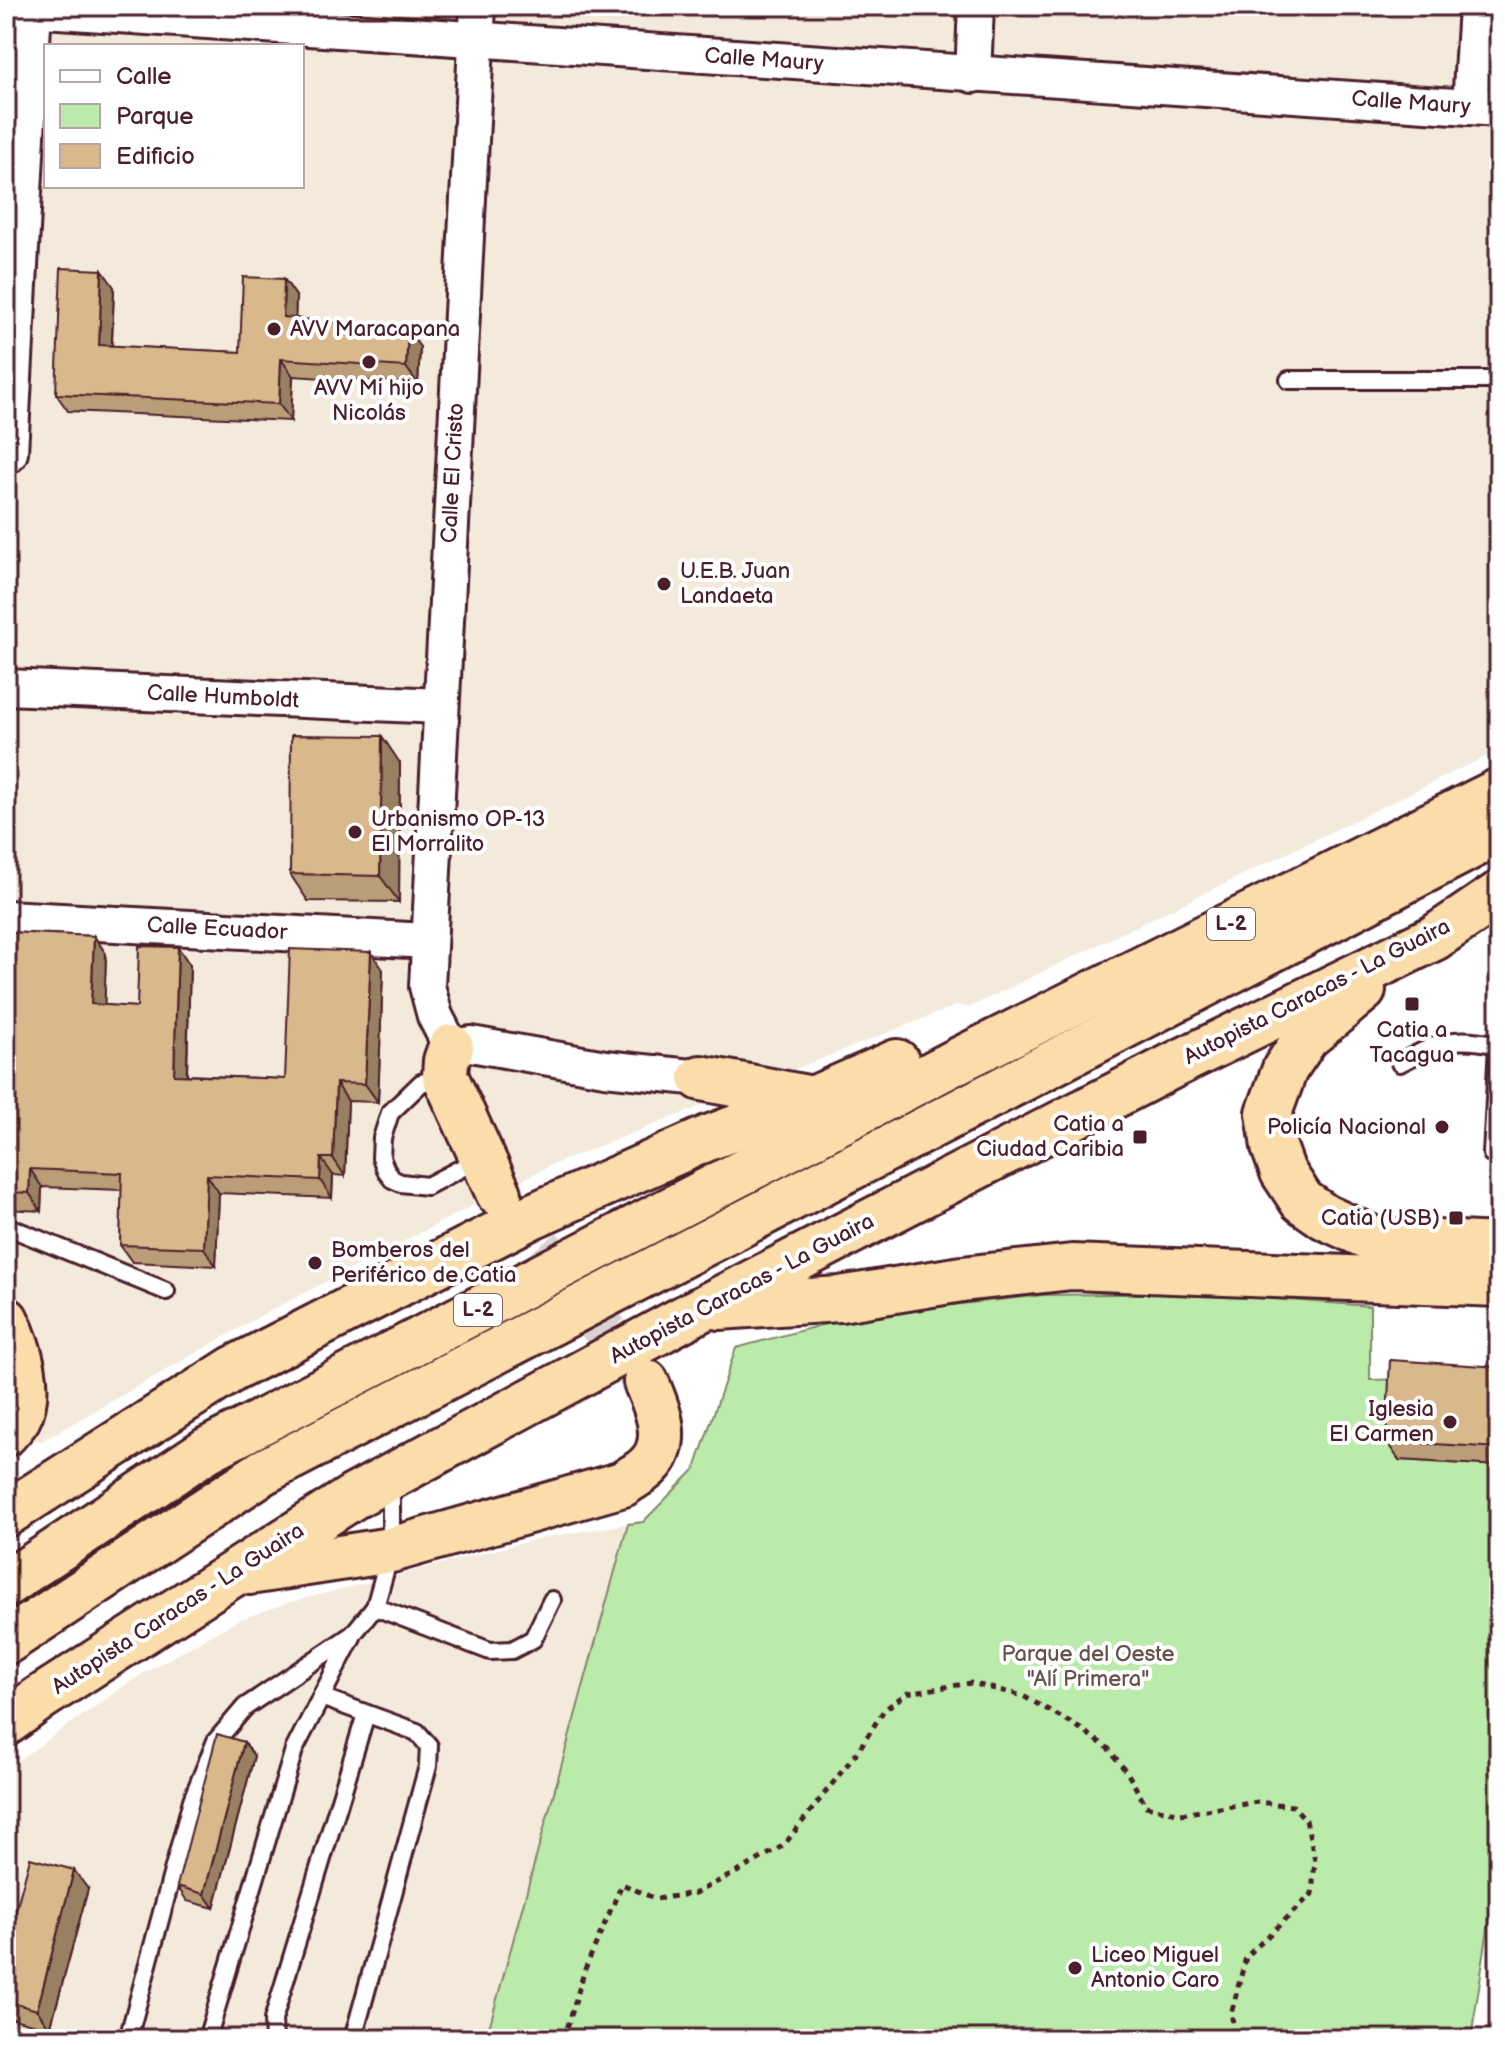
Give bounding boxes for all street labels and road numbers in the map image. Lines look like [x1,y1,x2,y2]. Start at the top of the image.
street label: Calle Maury [703,42,825,78]
street label: Calle Maury [1350,85,1472,121]
street label: Calle El Cristo [436,402,470,544]
street label: Calle Humboldt [146,680,300,714]
road number: L-2 [1207,908,1255,940]
street label: Calle Ecuador [146,912,289,946]
street label: Autopista Caracas - La Guaira [1179,913,1455,1071]
street label: Autopista Caracas - La Guaira [605,1208,879,1370]
road number: L-2 [454,1294,502,1326]
street label: Autopista Caracas - La Guaira [47,1517,309,1701]

